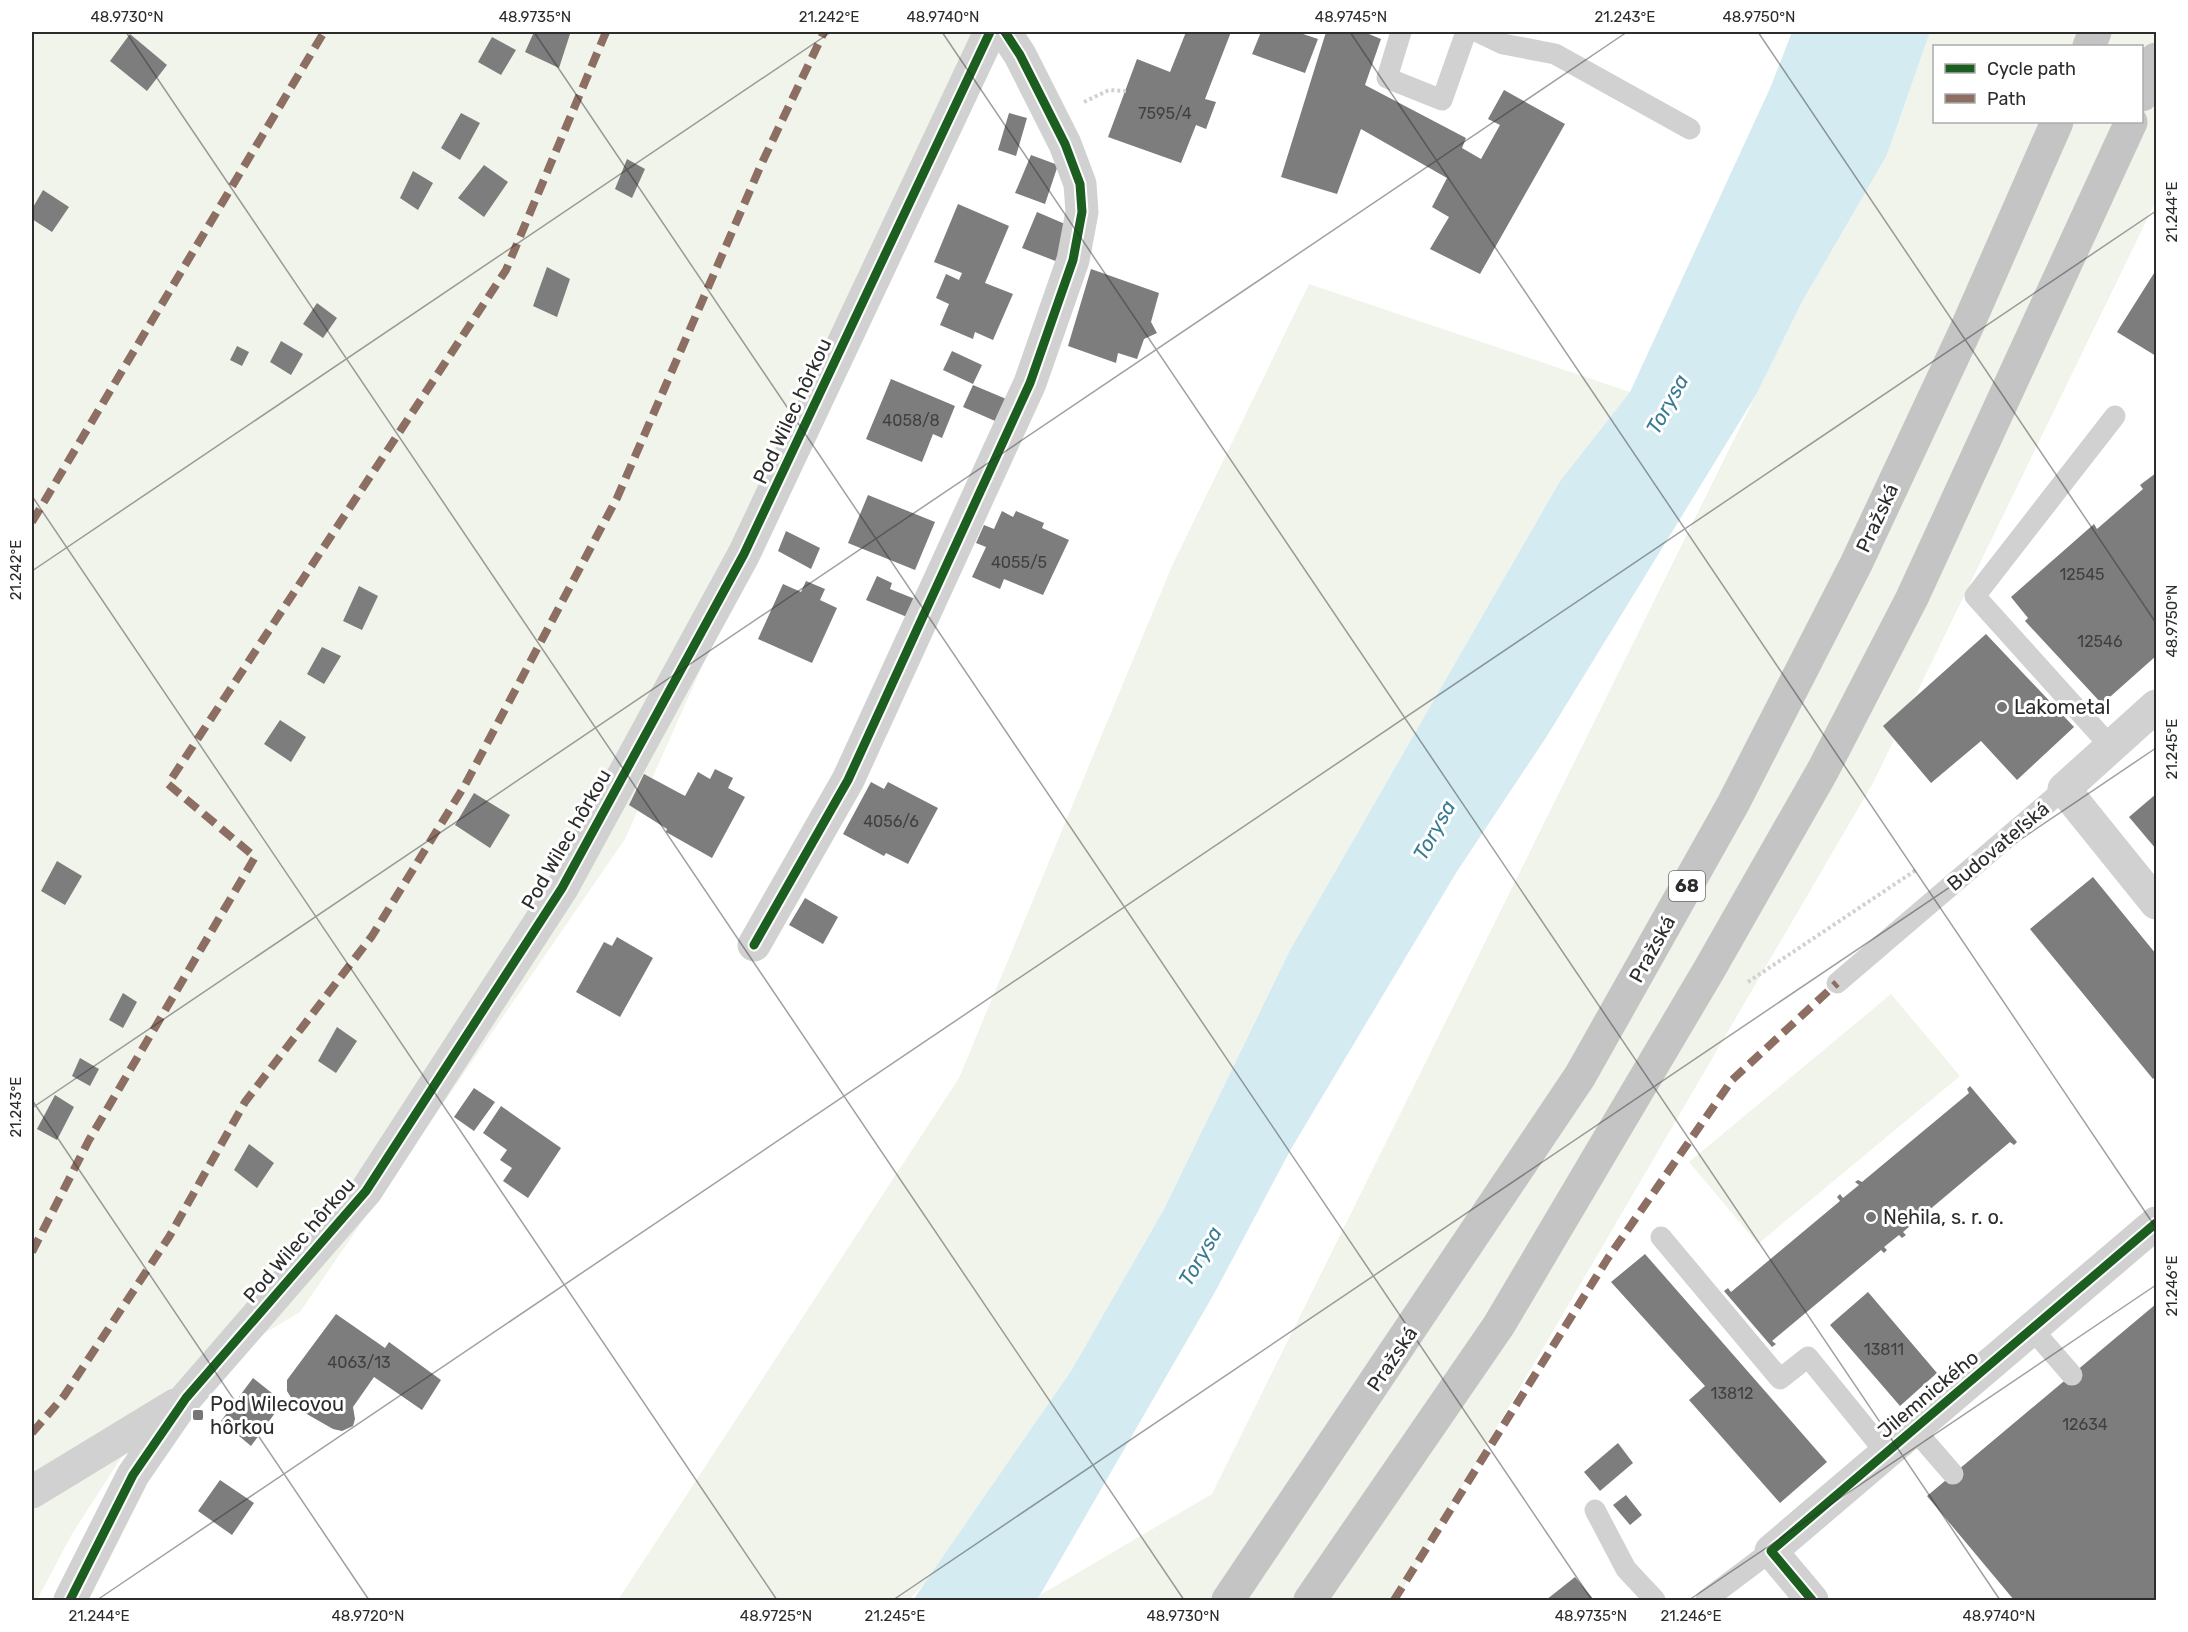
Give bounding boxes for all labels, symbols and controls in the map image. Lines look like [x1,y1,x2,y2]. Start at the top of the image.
text: 48.9730°N [90,8,164,26]
text: 48.9735°N [499,8,571,26]
text: 21.242°E [799,8,859,26]
text: 48.9740°N [907,8,979,26]
text: 48.9745°N [1315,8,1387,26]
text: 21.243°E [1595,8,1655,26]
text: 48.9750°N [1722,8,1796,26]
legend [1933,45,2143,123]
text: Cycle path [1987,58,2076,80]
text: Path [1987,88,2026,110]
house number: 7595/4 [1138,104,1192,123]
text: 21.244°E [2163,181,2181,243]
street label: Pod Wilec hôrkou [748,334,836,488]
water label: Torysa [1640,370,1694,438]
house number: 4058/8 [882,411,940,430]
street label: Pražská [1851,480,1903,556]
text: 21.242°E [7,540,25,600]
house number: 4055/5 [991,553,1047,572]
house number: 12545 [2059,565,2105,584]
text: 48.9750°N [2163,584,2181,658]
house number: 12546 [2077,632,2123,651]
place label: Lakometal [2014,695,2110,719]
marker: Lakometal [1995,700,2009,714]
text: 21.245°E [2163,719,2181,779]
street label: Pod Wilec hôrkou [516,765,616,913]
water label: Torysa [1407,796,1461,864]
street label: Budovateľská [1942,796,2054,896]
house number: 4056/6 [863,812,919,831]
road number: 68 [1669,871,1705,901]
street label: Pražská [1624,911,1680,987]
text: 21.243°E [7,1077,25,1137]
street label: Pod Wilec hôrkou [238,1172,360,1308]
place label: Nehila, s. r. o. [1883,1205,2004,1229]
marker: Nehila, s. r. o. [1864,1210,1878,1224]
water label: Torysa [1173,1222,1227,1290]
text: 21.246°E [2163,1256,2181,1316]
street label: Pražská [1362,1322,1422,1396]
house number: 13811 [1864,1340,1904,1359]
street label: Jilemnického [1873,1345,1983,1443]
house number: 4063/13 [327,1353,391,1372]
house number: 13812 [1711,1384,1753,1403]
place label: Pod Wilecovou hôrkou [210,1392,344,1439]
marker: Pod Wilecovou hôrkou [191,1408,205,1422]
house number: 12634 [2062,1415,2108,1434]
text: 21.244°E [68,1607,130,1625]
text: 48.9720°N [332,1607,404,1625]
text: 48.9725°N [740,1607,812,1625]
text: 21.245°E [865,1607,925,1625]
text: 48.9730°N [1146,1607,1220,1625]
text: 48.9735°N [1555,1607,1627,1625]
text: 21.246°E [1661,1607,1721,1625]
text: 48.9740°N [1963,1607,2035,1625]

